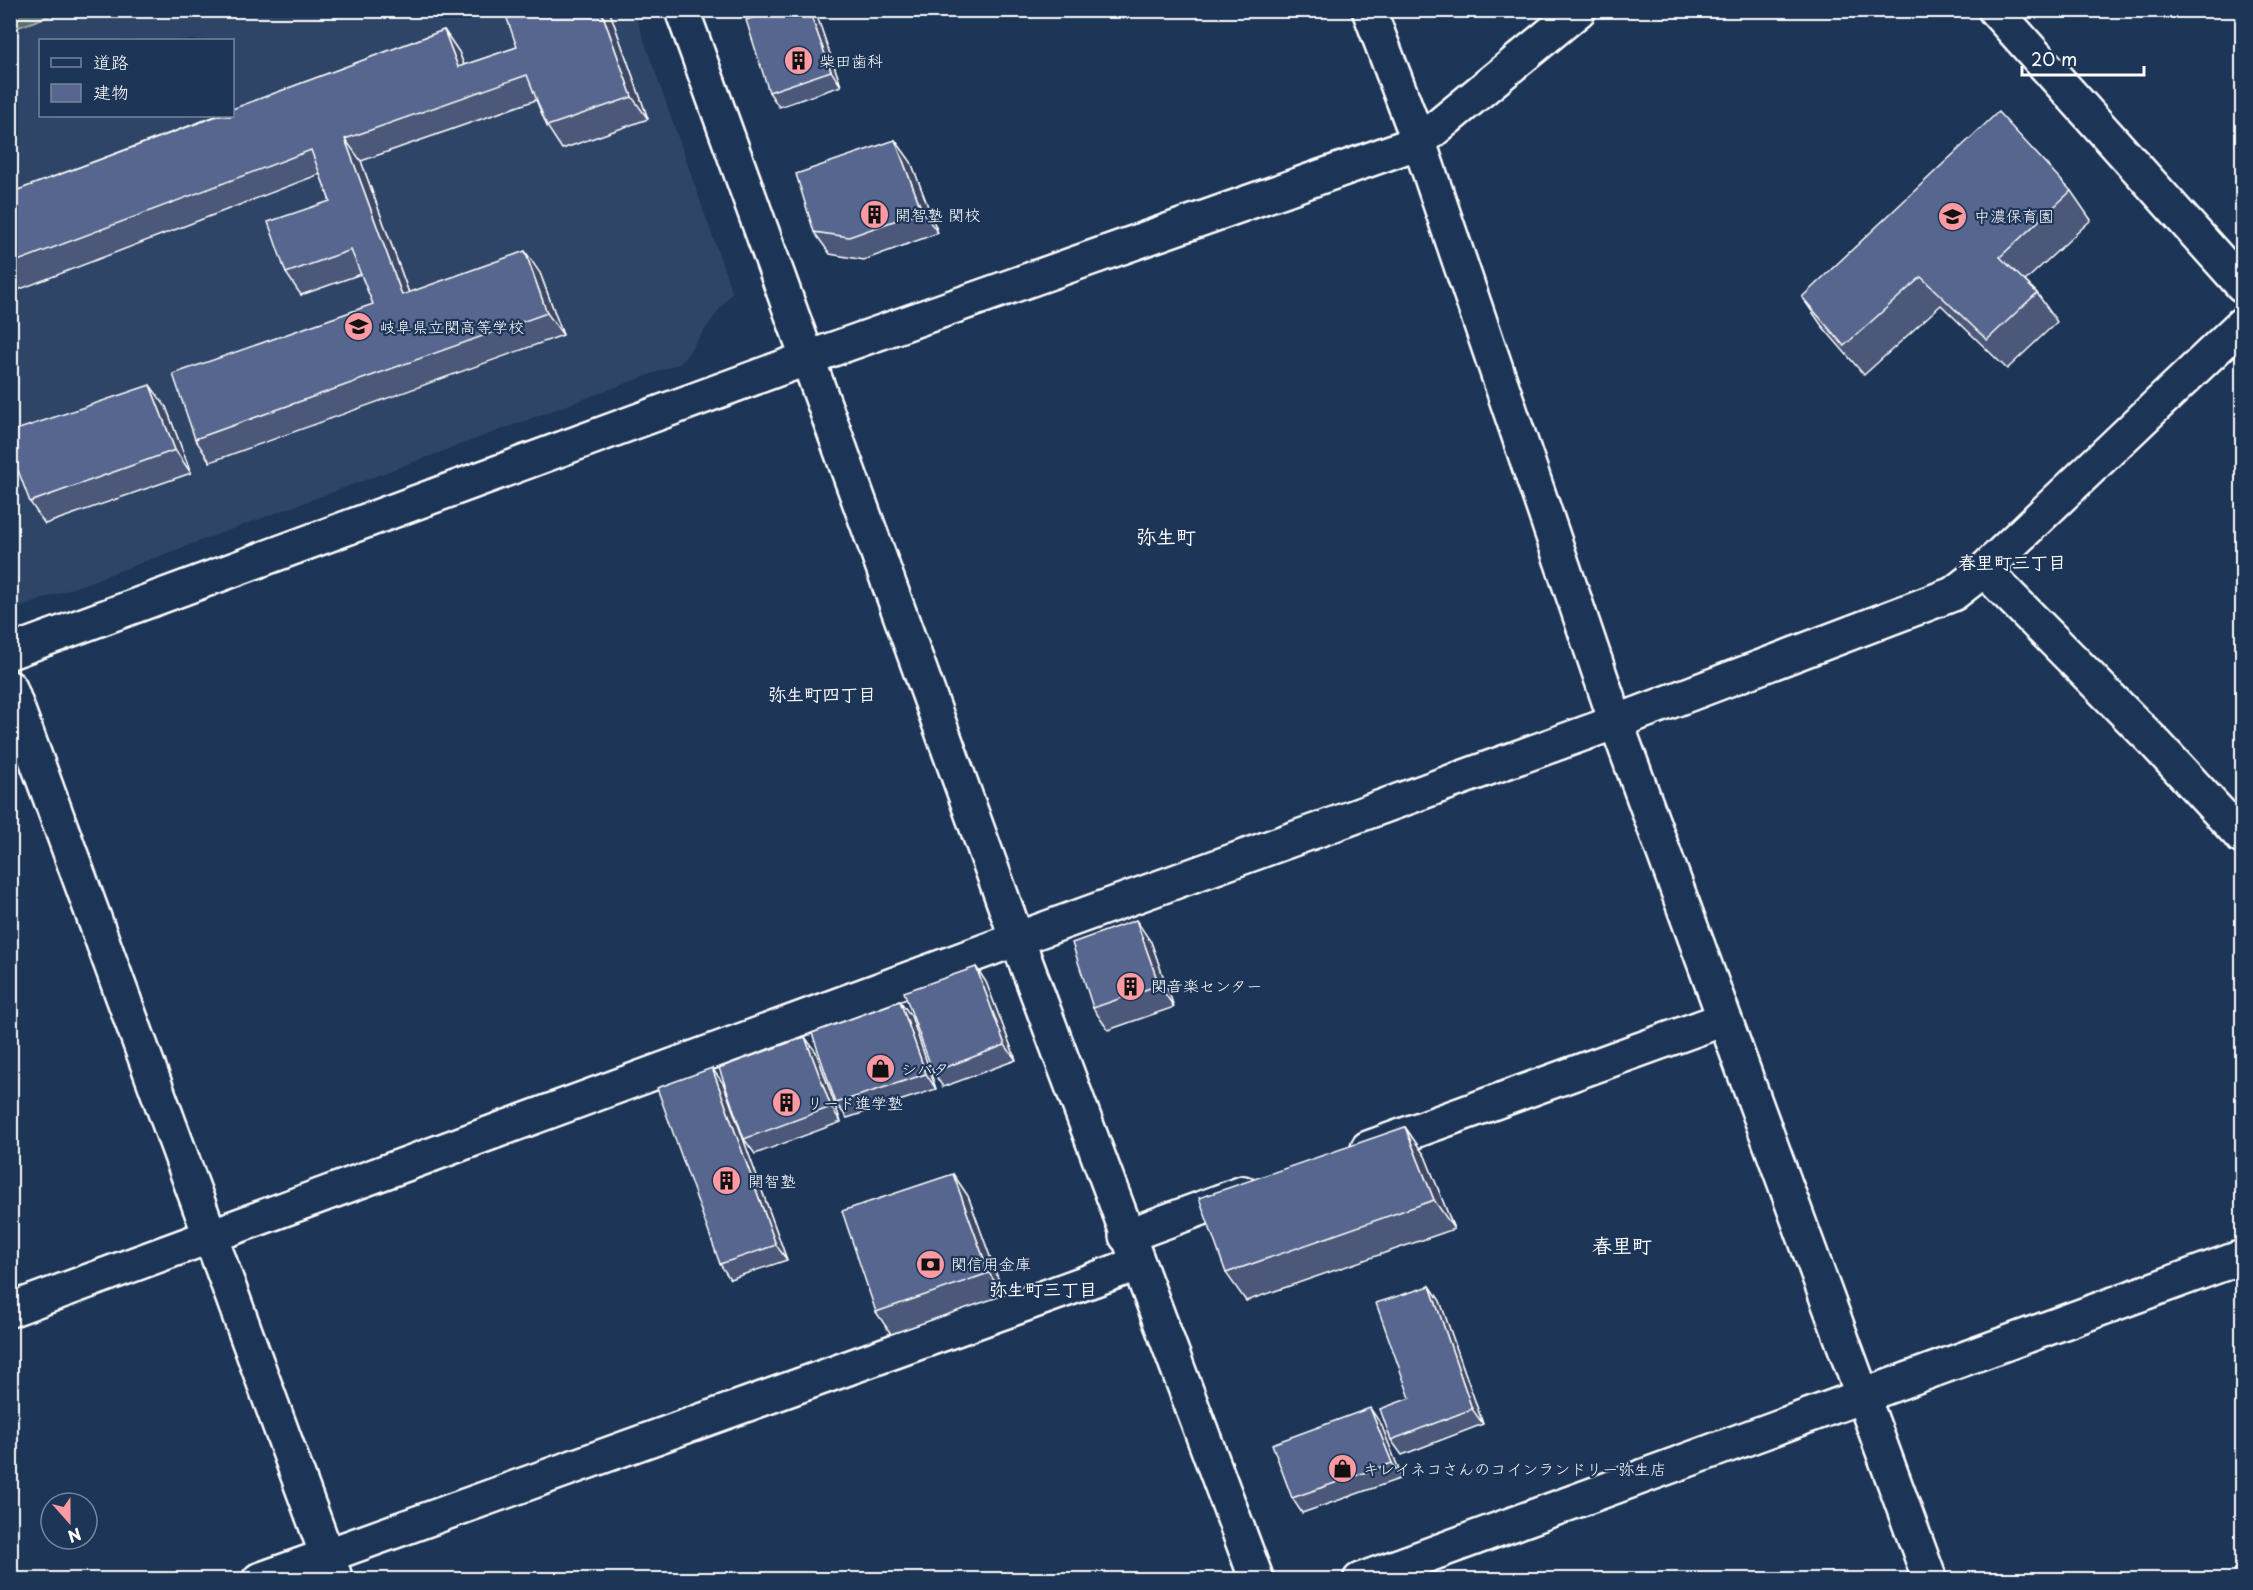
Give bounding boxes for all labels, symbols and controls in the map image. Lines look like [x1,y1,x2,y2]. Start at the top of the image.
legend [39,39,234,117]
scale bar [2022,39,2144,77]
building icon: 柴田歯科 [782,45,814,77]
text: 20 m [2031,45,2077,72]
text: 道路 [93,48,129,75]
place label: 柴田歯科 [819,48,883,72]
text: 建物 [93,78,129,105]
building icon: 開智塾 関校 [858,199,890,231]
school or university icon: 中濃保育園 [1937,200,1969,232]
place label: 開智塾 関校 [895,202,980,226]
place label: 中濃保育園 [1974,203,2054,227]
school or university icon: 岐阜県立関高等学校 [343,311,375,343]
place label: 岐阜県立関高等学校 [380,314,524,338]
district label: 弥生町 [1136,521,1196,551]
district label: 春里町三丁目 [1958,548,2066,575]
district label: 弥生町四丁目 [768,680,876,707]
building icon: 関音楽センター [1114,970,1146,1002]
place label: 関音楽センター [1151,973,1262,997]
shop icon: シバタ [864,1053,896,1085]
place label: シバタ [901,1056,949,1080]
building icon: リード進学塾 [770,1087,802,1119]
place label: リード進学塾 [807,1090,903,1114]
building icon: 開智塾 [711,1165,743,1197]
place label: 開智塾 [748,1168,796,1192]
district label: 春里町 [1592,1230,1652,1260]
bank icon: 関信用金庫 [914,1248,946,1280]
place label: 関信用金庫 [951,1251,1031,1275]
district label: 弥生町三丁目 [989,1275,1097,1302]
shop icon: キレイネコさんのコインランドリー弥生店 [1326,1453,1358,1485]
place label: キレイネコさんのコインランドリー弥生店 [1363,1456,1666,1480]
north arrow [39,1491,99,1551]
text: N [65,1522,85,1549]

